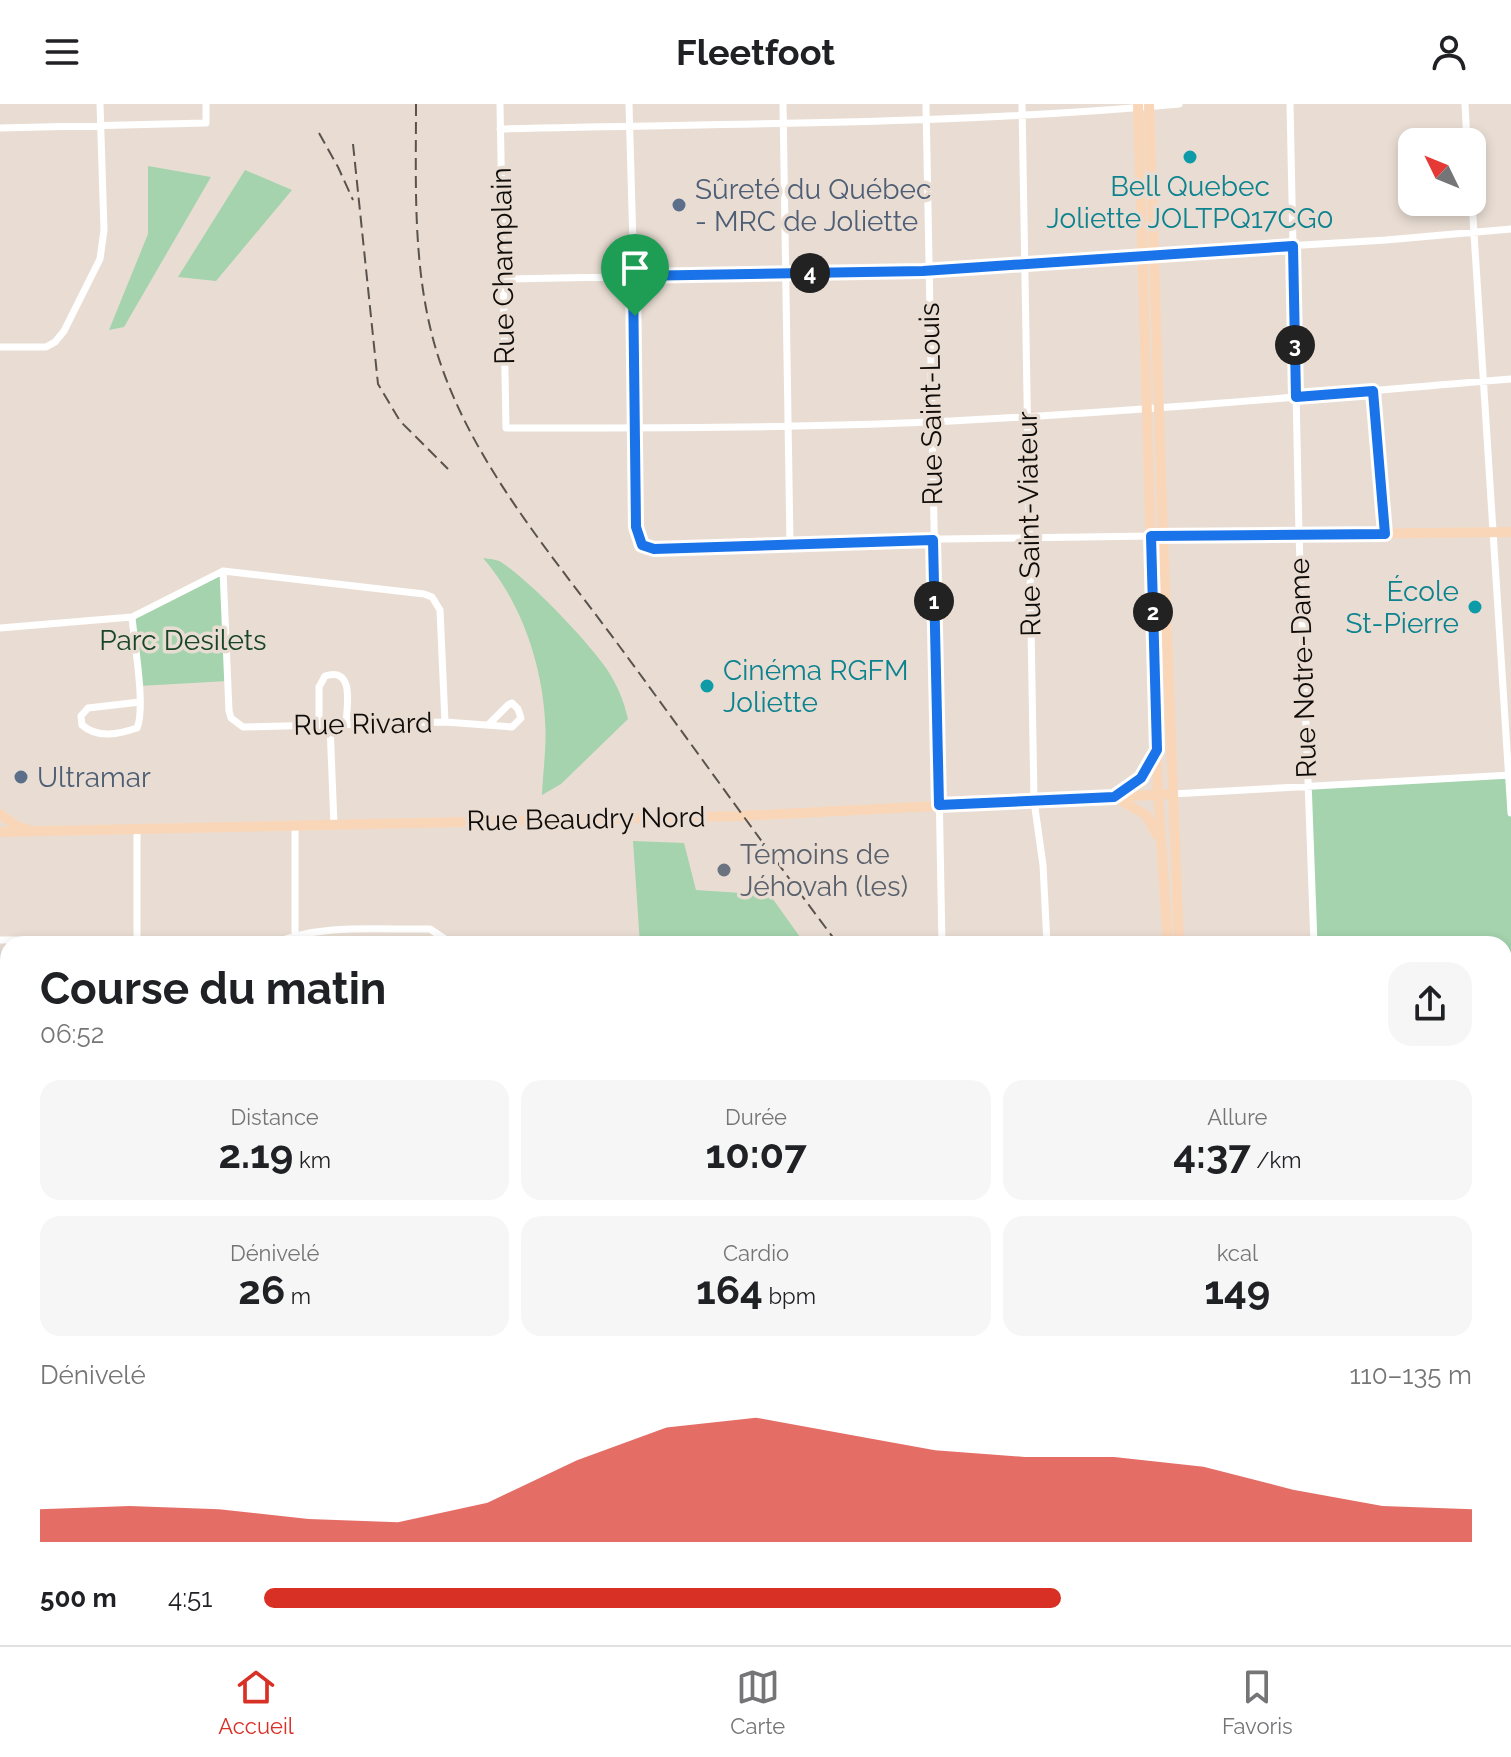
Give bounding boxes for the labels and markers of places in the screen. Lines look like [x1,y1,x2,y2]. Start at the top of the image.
marker: Bell Quebec Joliette JOLTPQ17CG0 [1181,148,1199,166]
place label: Bell Quebec Joliette JOLTPQ17CG0 [1046,170,1334,235]
place label: Sûreté du Québec - MRC de Joliette [695,173,931,238]
marker: Sûreté du Québec - MRC de Joliette [670,196,688,214]
pin [601,234,669,316]
pin: 4 [790,253,830,293]
pin: 3 [1275,325,1315,365]
place label: École St-Pierre [1346,575,1459,640]
pin: 1 [914,581,954,621]
pin: 2 [1133,592,1173,632]
marker: École St-Pierre [1466,598,1484,616]
place label: Cinéma RGFM Joliette [723,654,909,719]
marker: Cinéma RGFM Joliette [698,677,716,695]
place label: Ultramar [37,761,151,794]
marker: Ultramar [12,768,30,786]
place label: Témoins de Jéhovah (les) [740,838,908,903]
marker: Témoins de Jéhovah (les) [715,861,733,879]

